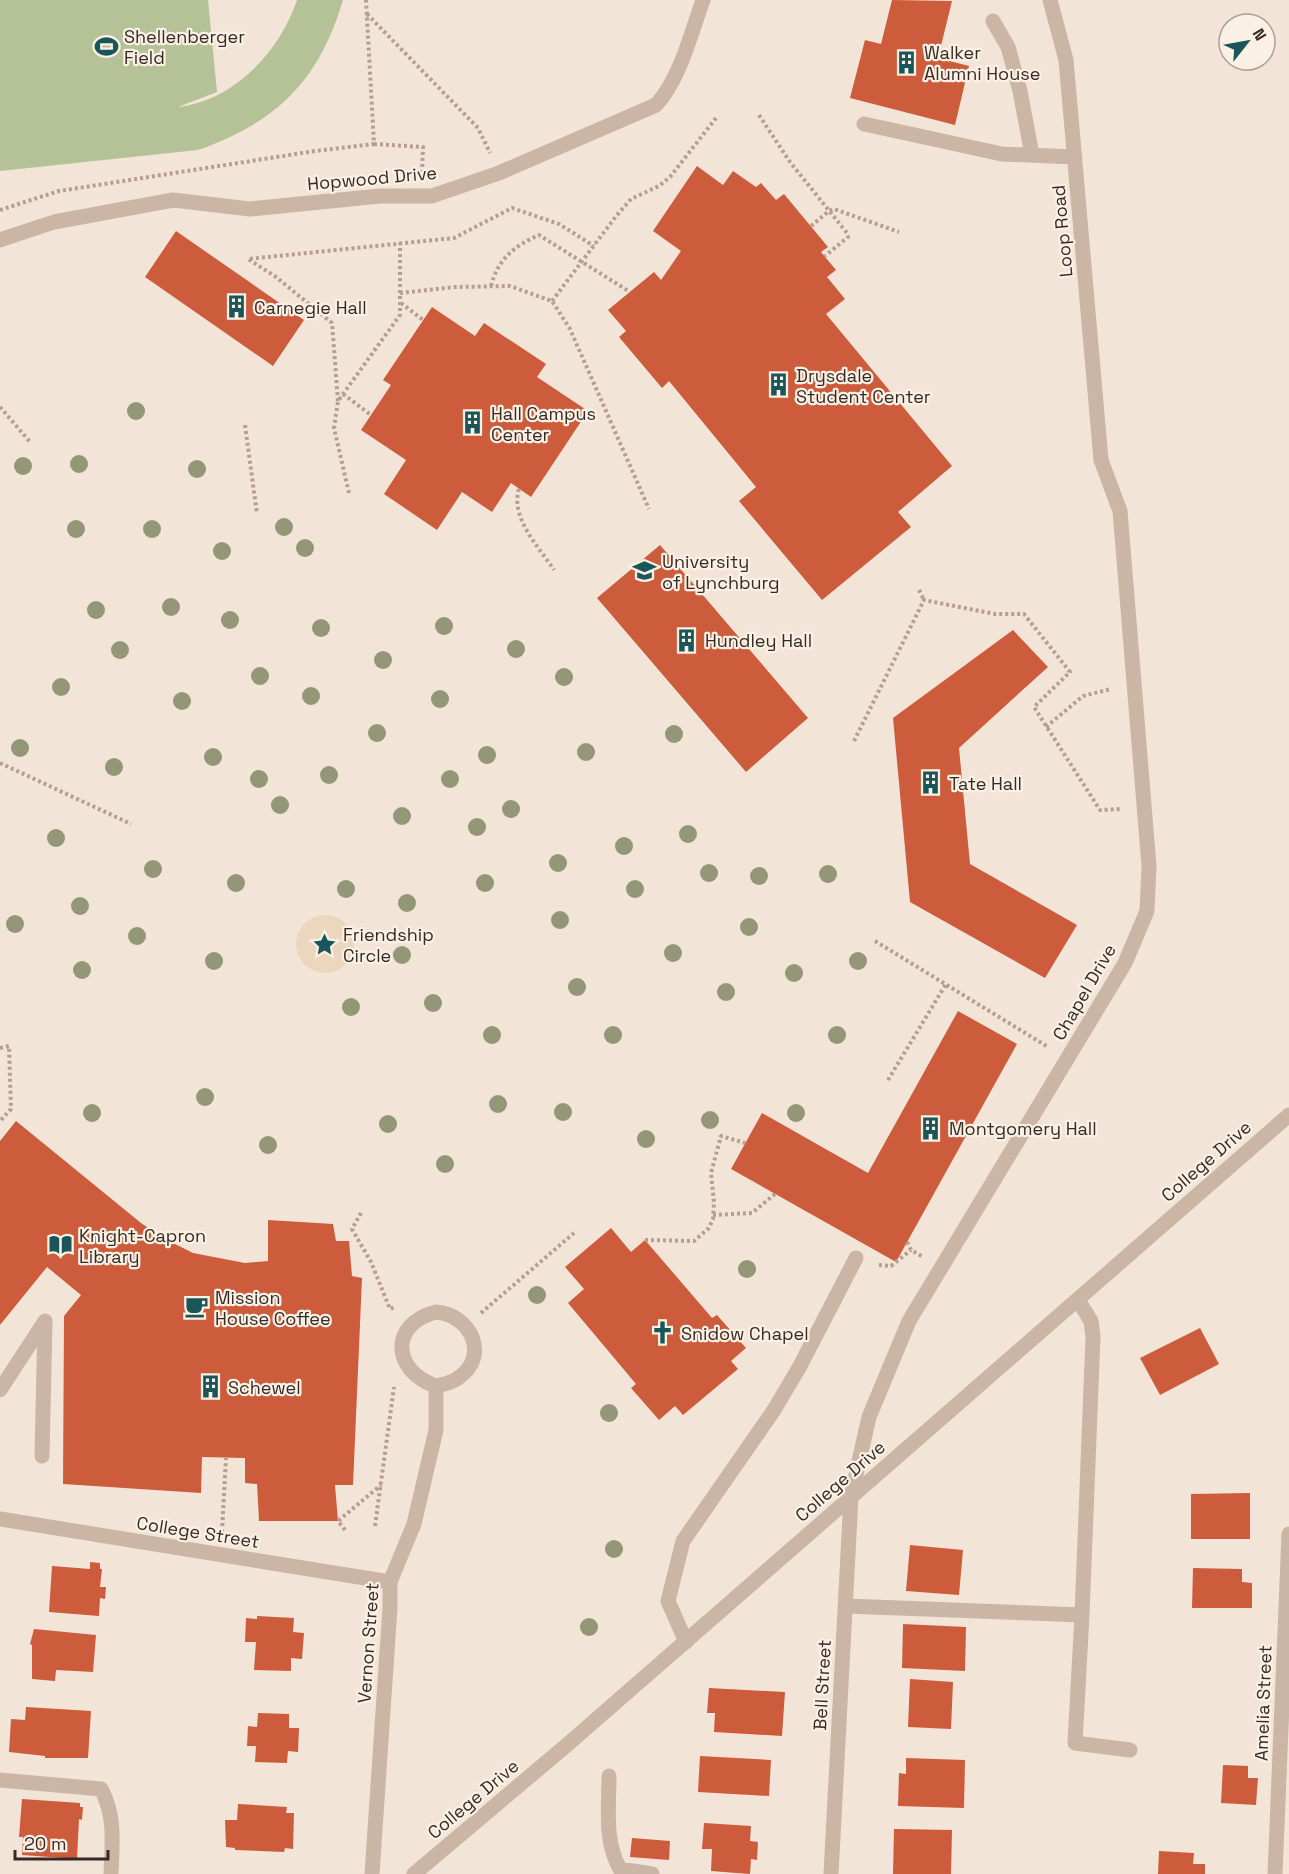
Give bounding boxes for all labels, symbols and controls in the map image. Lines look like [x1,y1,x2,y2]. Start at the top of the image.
north arrow [1217,12,1277,72]
place label: Shellenberger Field [124,25,245,69]
text: N [1248,25,1271,45]
sports icon: Shellenberger Field [93,33,119,59]
place label: Walker Alumni House [924,41,1040,85]
building icon: Walker Alumni House [893,49,919,75]
street label: Hopwood Drive [306,161,438,195]
street label: Loop Road [1047,184,1077,278]
building icon: Carnegie Hall [223,294,249,320]
place label: Carnegie Hall [254,296,367,319]
place label: Drysdale Student Center [796,364,931,408]
building icon: Drysdale Student Center [765,372,791,398]
place label: Hall Campus Center [491,402,596,446]
building icon: Hall Campus Center [460,410,486,436]
place label: University of Lynchburg [662,550,780,594]
school or university icon: University of Lynchburg [631,558,657,584]
building icon: Hundley Hall [674,627,700,653]
place label: Hundley Hall [705,629,812,652]
building icon: Tate Hall [918,770,944,796]
place label: Tate Hall [949,772,1022,795]
place label: Friendship Circle [343,923,434,967]
place icon: Friendship Circle [312,931,338,957]
street label: Chapel Drive [1047,940,1121,1044]
building icon: Montgomery Hall [918,1115,944,1141]
street label: College Drive [1156,1116,1256,1206]
place label: Montgomery Hall [949,1117,1097,1140]
place label: Knight-Capron Library [79,1224,206,1268]
library icon: Knight-Capron Library [48,1232,74,1258]
place label: Mission House Coffee [215,1286,331,1330]
cafe icon: Mission House Coffee [184,1294,210,1320]
church icon: Snidow Chapel [650,1320,676,1346]
place label: Snidow Chapel [681,1322,809,1345]
building icon: Schewel [197,1374,223,1400]
place label: Schewel [228,1376,301,1399]
street label: College Drive [790,1436,890,1526]
street label: College Street [135,1511,261,1553]
street label: Vernon Street [352,1582,384,1704]
street label: Bell Street [808,1639,836,1731]
street label: Amelia Street [1249,1644,1277,1762]
street label: College Drive [423,1754,523,1844]
scale bar [15,1823,108,1861]
text: 20 m [24,1832,67,1855]

